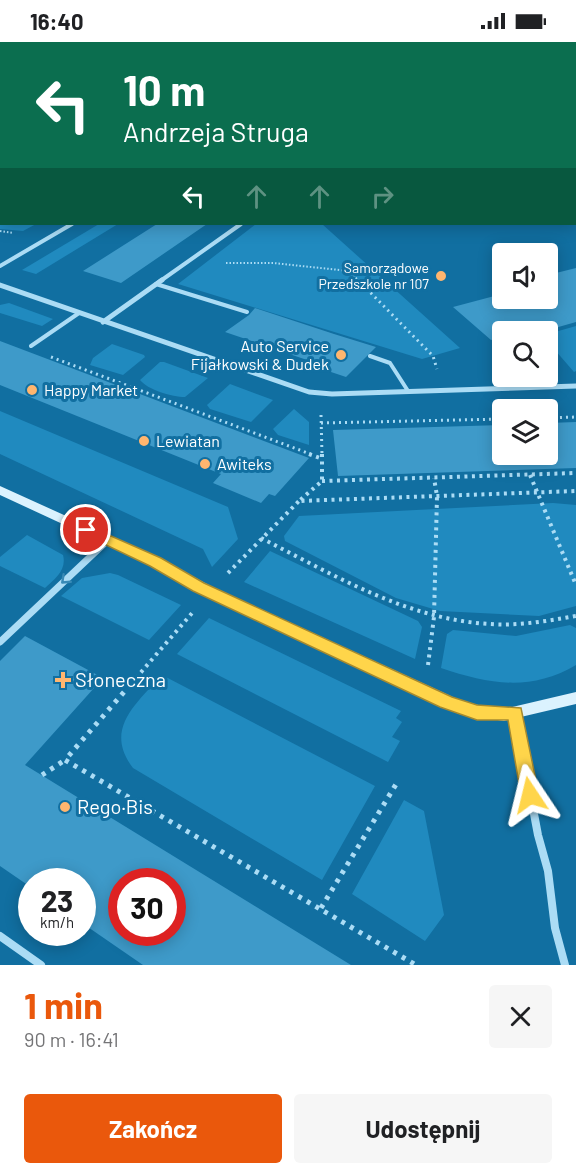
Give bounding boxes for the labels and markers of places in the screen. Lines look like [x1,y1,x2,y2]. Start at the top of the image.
place label: Samorządowe Przedszkole nr 107 [319,259,429,292]
marker: Samorządowe Przedszkole nr 107 [434,269,448,283]
place label: Auto Service Fijałkowski & Dudek [191,336,329,373]
marker: Auto Service Fijałkowski & Dudek [334,348,348,362]
place label: Happy Market [44,380,138,399]
marker: Happy Market [25,383,39,397]
place label: Lewiatan [156,431,220,450]
marker: Lewiatan [137,434,151,448]
place label: Awiteks [217,454,272,473]
marker: Awiteks [198,457,212,471]
pin [60,504,111,555]
place label: Słoneczna [75,667,166,691]
marker: Słoneczna [56,673,70,687]
place label: Rego·Bis [77,794,153,818]
marker: Rego·Bis [58,800,72,814]

